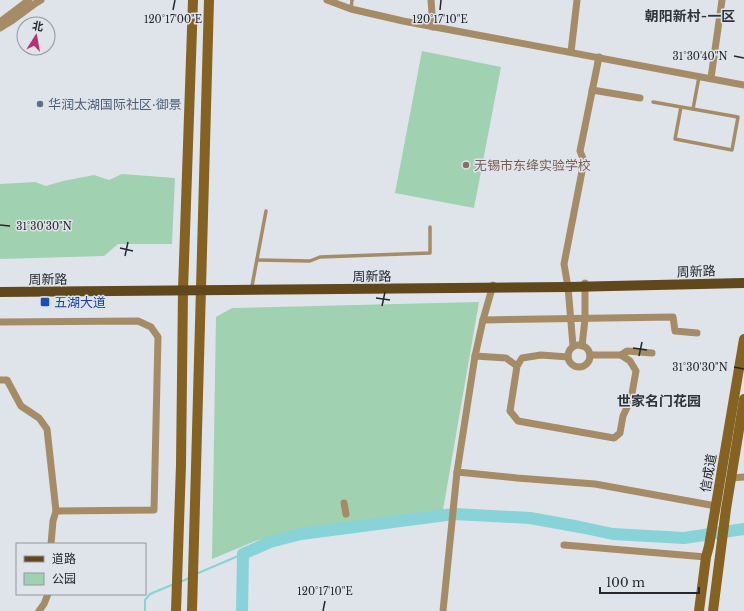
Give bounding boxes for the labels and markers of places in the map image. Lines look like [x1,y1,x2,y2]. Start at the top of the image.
place label: 华润太湖国际社区·御景 [48,96,182,113]
marker: 华润太湖国际社区·御景 [35,99,45,109]
place label: 无锡市东绛实验学校 [474,157,591,174]
marker: 无锡市东绛实验学校 [461,160,471,170]
place label: 五湖大道 [54,294,106,311]
marker: 五湖大道 [39,296,51,308]

